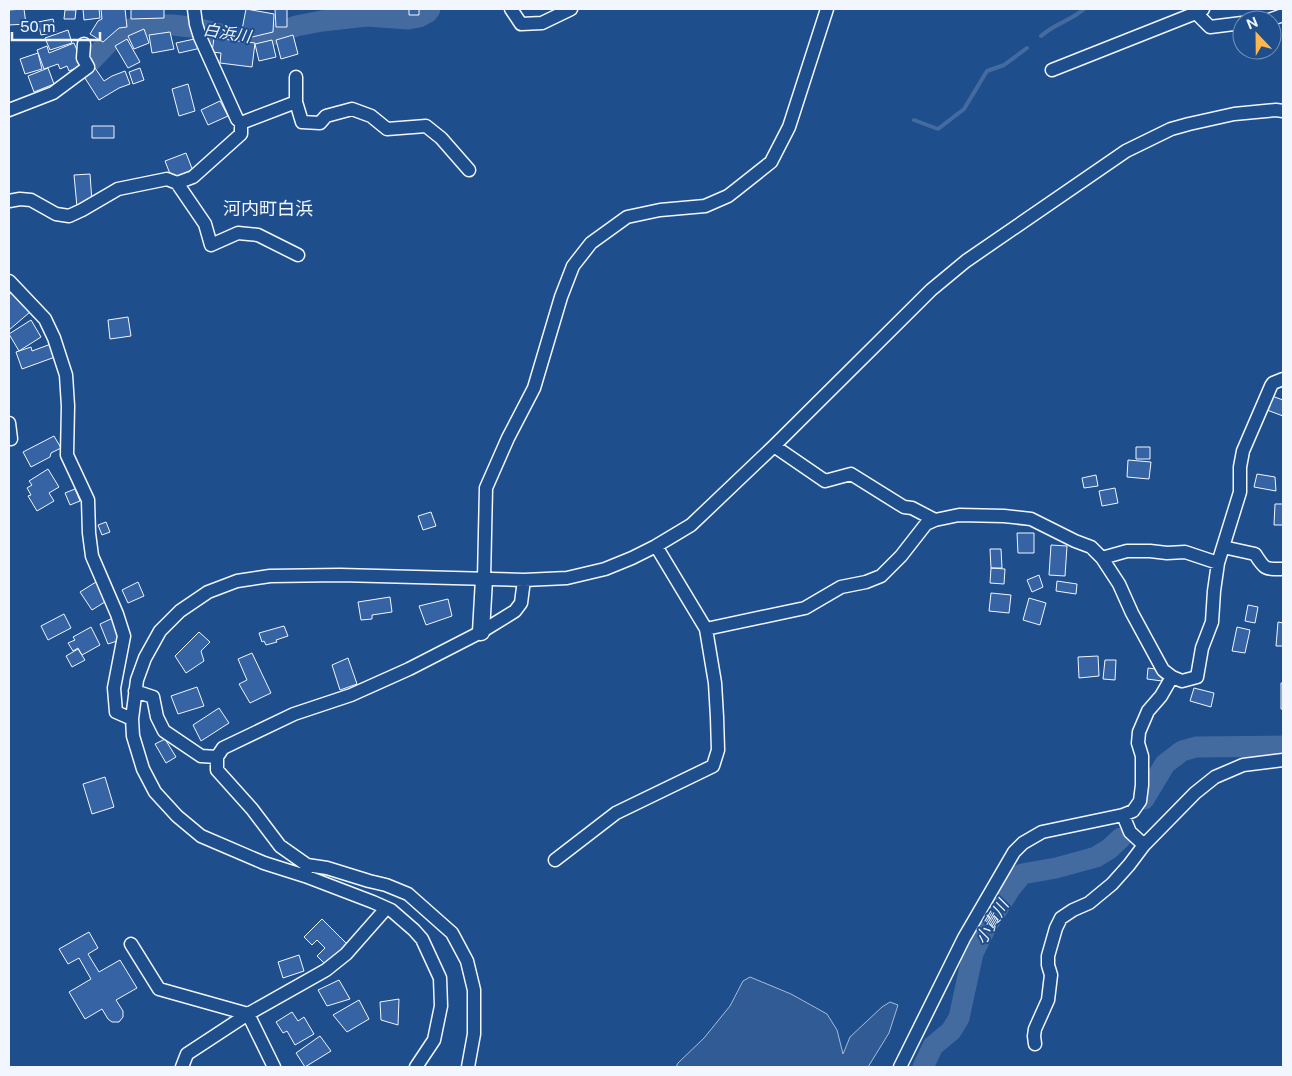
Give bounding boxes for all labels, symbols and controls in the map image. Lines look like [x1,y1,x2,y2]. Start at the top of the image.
scale bar [12,10,100,42]
north arrow [1232,10,1282,60]
text: N [1244,13,1260,32]
text: 50 m [20,18,55,35]
water label: 白浜川 [202,20,254,46]
district label: 河内町白浜 [223,198,313,219]
water label: 小責川 [971,895,1014,947]

